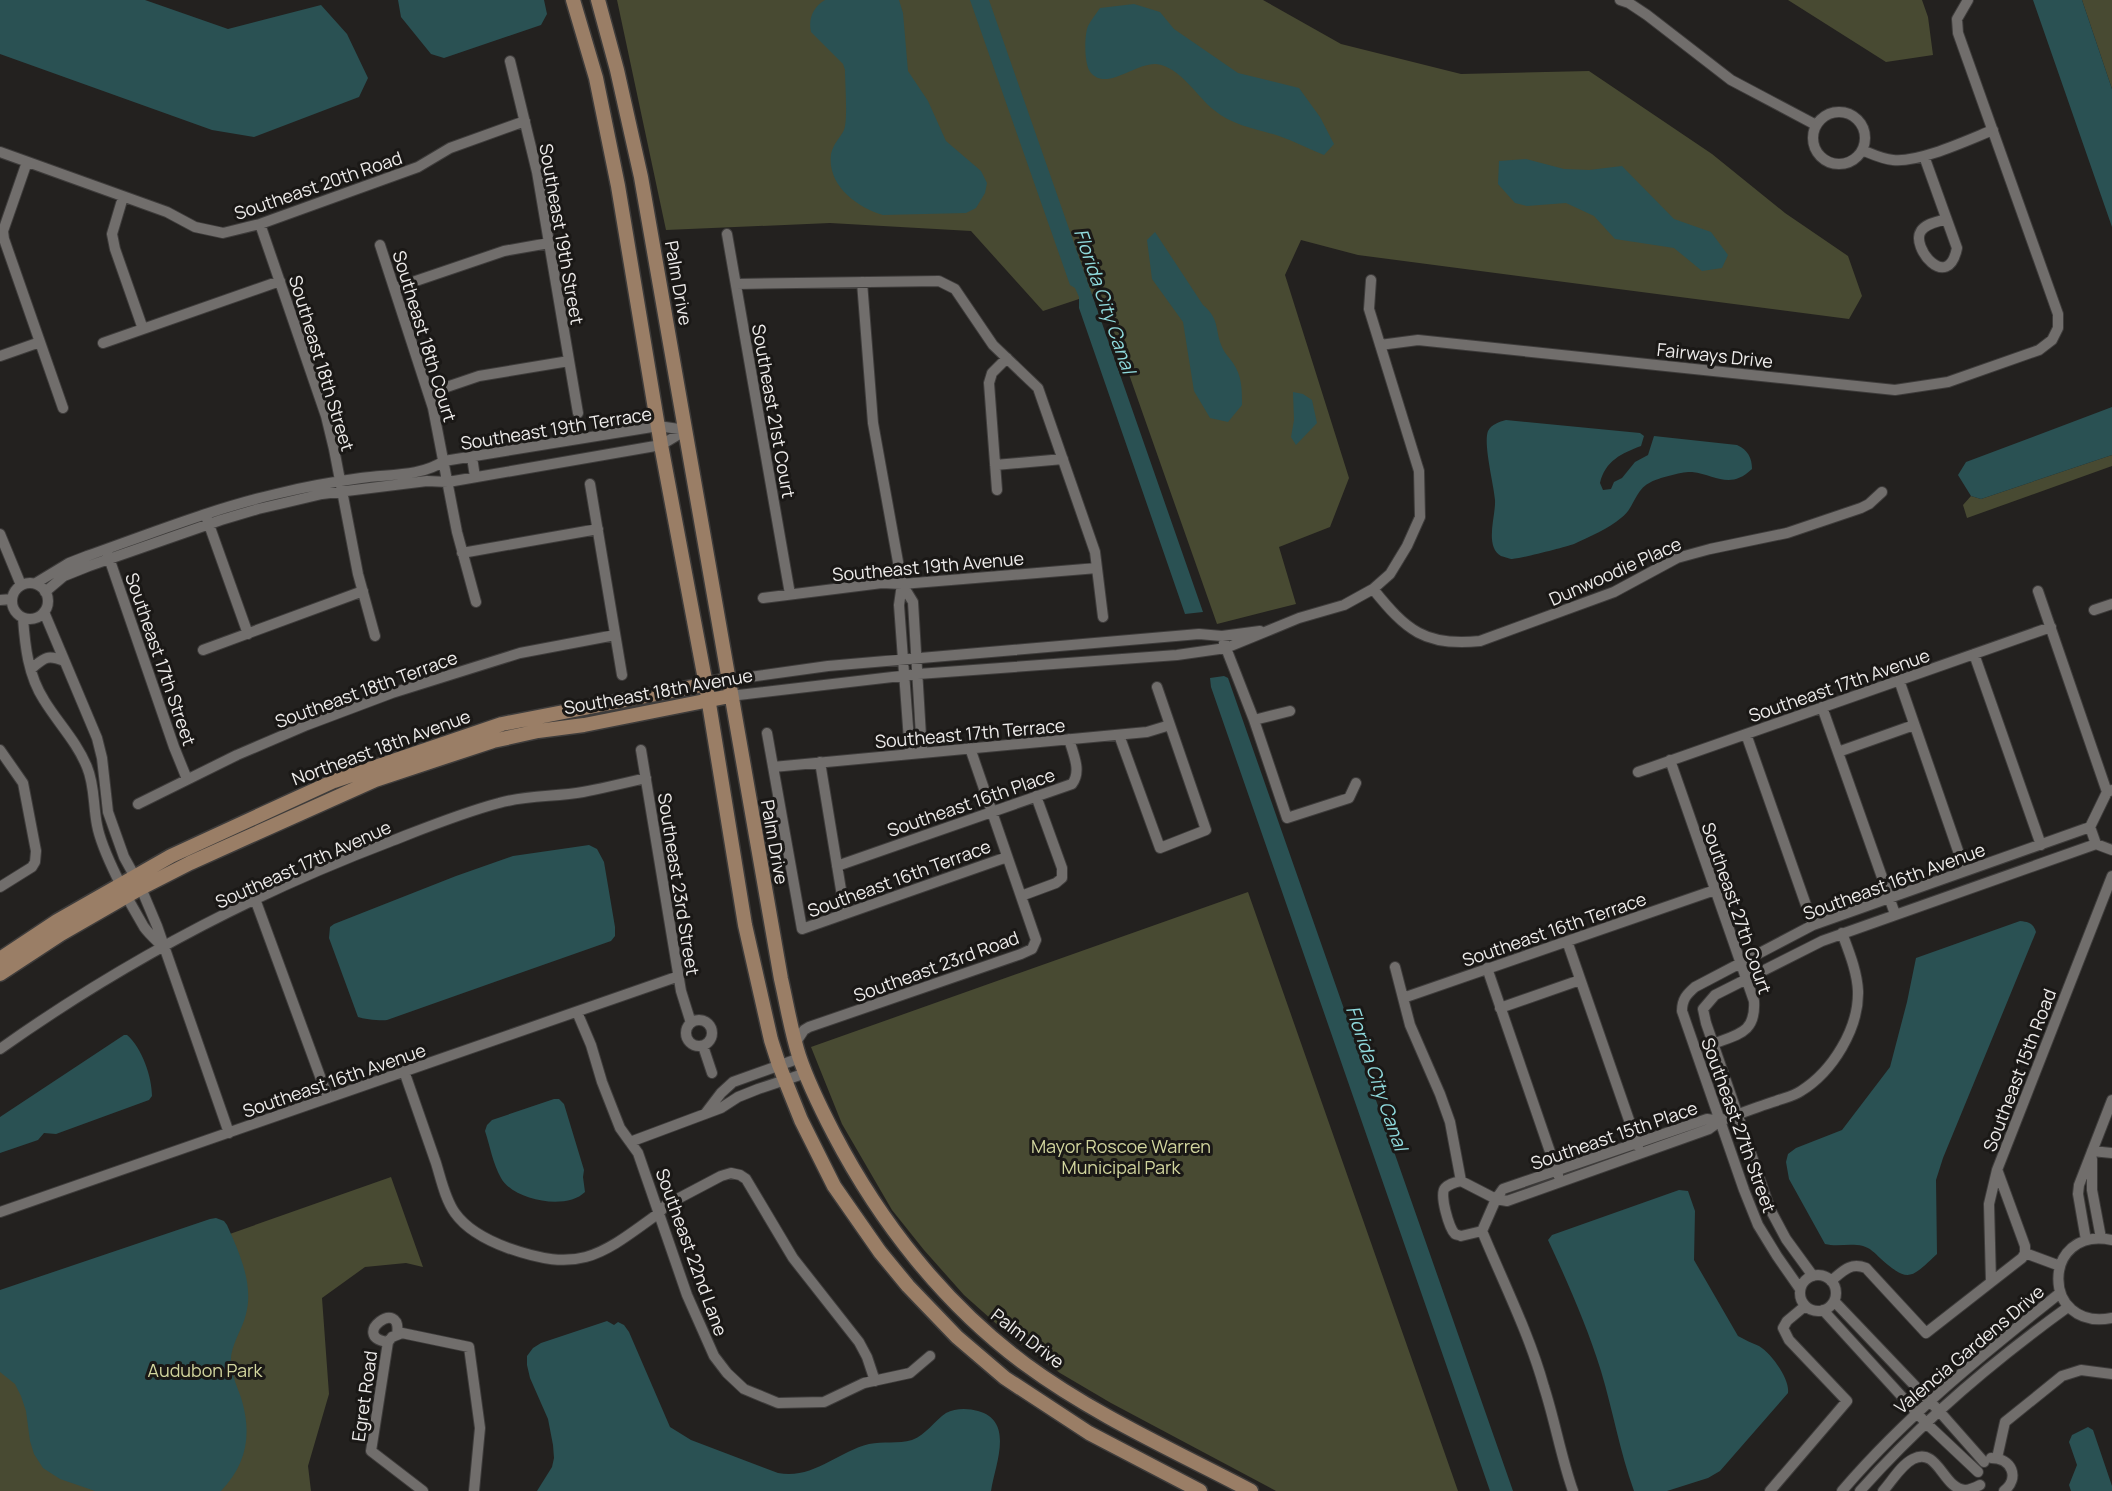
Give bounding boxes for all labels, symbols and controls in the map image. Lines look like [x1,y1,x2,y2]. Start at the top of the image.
street label: Southeast 19th Street [534,142,590,326]
street label: Southeast 20th Road [231,145,405,225]
water label: Florida City Canal [1068,225,1143,379]
street label: Palm Drive [660,239,698,327]
street label: Southeast 18th Court [388,247,462,425]
street label: Southeast 18th Street [284,272,360,454]
street label: Southeast 21st Court [747,322,801,500]
street label: Fairways Drive [1656,337,1774,373]
street label: Southeast 19th Terrace [459,401,653,455]
street label: Dunwoodie Place [1545,531,1685,611]
street label: Southeast 19th Avenue [831,546,1025,586]
street label: Southeast 17th Street [120,569,202,749]
street label: Southeast 17th Avenue [1745,643,1933,727]
street label: Southeast 18th Terrace [271,645,461,733]
street label: Southeast 18th Avenue [562,663,754,719]
street label: Northeast 18th Avenue [288,703,474,791]
street label: Southeast 17th Terrace [874,713,1066,753]
street label: Southeast 16th Place [884,762,1058,842]
street label: Southeast 23rd Street [653,791,705,977]
street label: Palm Drive [756,798,794,886]
street label: Southeast 17th Avenue [211,814,395,914]
street label: Southeast 27th Court [1696,819,1778,997]
street label: Southeast 16th Terrace [804,834,994,922]
street label: Southeast 16th Avenue [1800,837,1988,925]
street label: Southeast 16th Terrace [1459,886,1649,972]
street label: Southeast 23rd Road [850,925,1022,1007]
street label: Southeast 15th Road [1977,985,2061,1155]
water label: Florida City Canal [1340,1002,1415,1156]
street label: Southeast 27th Street [1696,1034,1782,1216]
street label: Southeast 16th Avenue [239,1037,429,1123]
street label: Southeast 15th Place [1527,1095,1701,1175]
park label: Mayor Roscoe Warren Municipal Park [1031,1134,1211,1179]
street label: Southeast 22nd Lane [651,1165,733,1339]
street label: Valencia Gardens Drive [1889,1279,2049,1419]
street label: Palm Drive [987,1303,1069,1373]
street label: Egret Road [346,1349,382,1443]
park label: Audubon Park [148,1358,264,1382]

